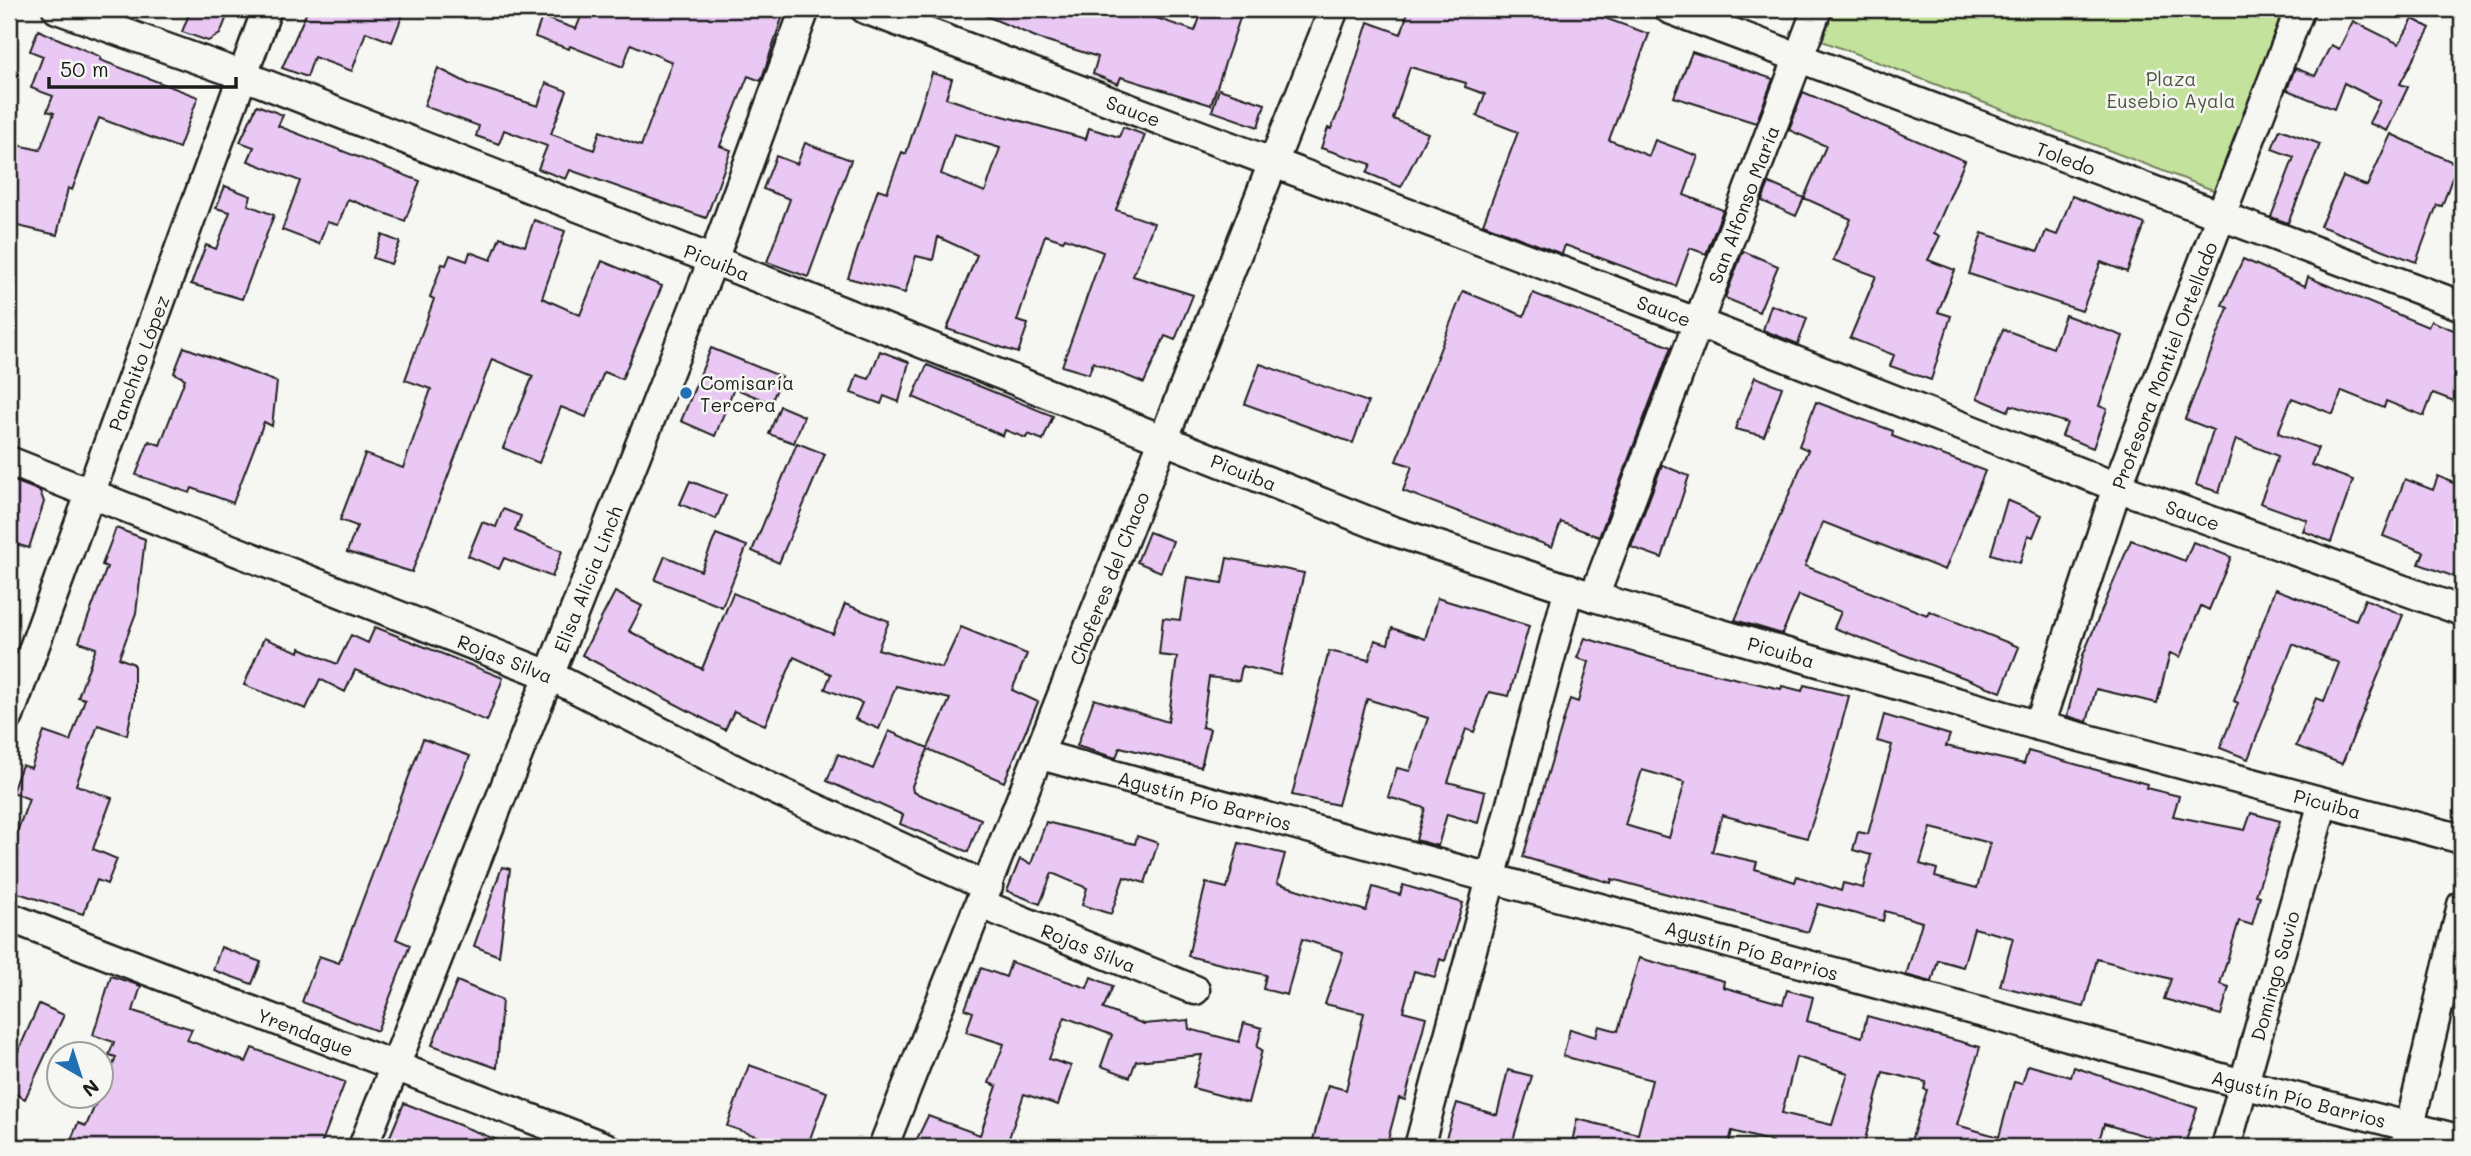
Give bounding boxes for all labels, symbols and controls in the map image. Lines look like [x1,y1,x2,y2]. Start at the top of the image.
scale bar [49,46,236,90]
text: 50 m [60,55,109,82]
park label: Plaza Eusebio Ayala [2106,66,2236,113]
street label: Sauce [1103,89,1164,132]
street label: San Alfonso María [1702,122,1784,287]
street label: Toledo [2033,135,2099,180]
street label: Picuiba [681,237,754,286]
street label: Profesora Montiel Ortellado [2105,238,2222,492]
street label: Sauce [1634,288,1695,332]
street label: Panchito López [102,291,174,434]
place label: Comisaría Tercera [700,370,794,417]
marker: Comisaría Tercera [678,385,694,401]
street label: Picuiba [1207,447,1281,496]
street label: Choferes del Chaco [1063,488,1154,669]
street label: Sauce [2163,493,2224,536]
street label: Elisa Alicia Linch [547,502,627,656]
street label: Rojas Silva [454,628,557,688]
street label: Picuiba [1745,630,1818,673]
street label: Agustín Pío Barrios [1115,764,1295,836]
street label: Picuiba [2291,782,2364,824]
street label: Domingo Savio [2244,908,2304,1044]
street label: Agustín Pío Barrios [1662,914,1841,985]
street label: Rojas Silva [1037,917,1140,978]
street label: Yrendague [254,1002,357,1061]
north arrow [46,1040,116,1110]
street label: Agustín Pío Barrios [2209,1064,2389,1133]
text: N [78,1074,104,1103]

